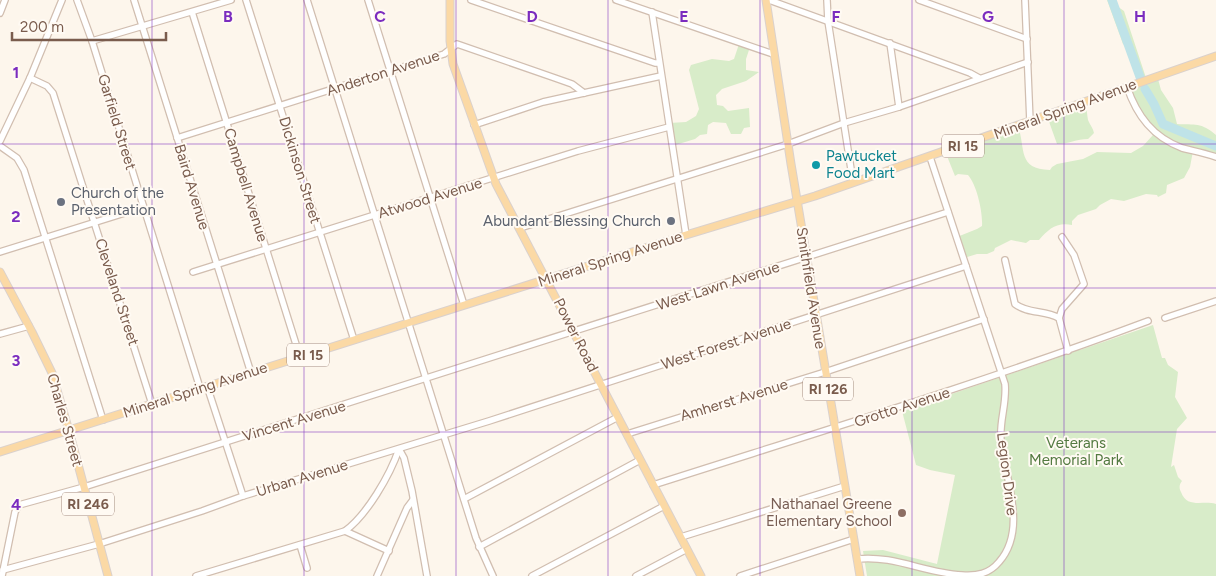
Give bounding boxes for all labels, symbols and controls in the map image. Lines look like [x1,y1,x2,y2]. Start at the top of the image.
text: B [223,7,233,26]
text: C [374,7,386,26]
text: D [526,7,538,26]
text: E [679,7,689,26]
text: F [832,7,841,26]
text: G [982,7,994,26]
text: H [1134,7,1146,26]
scale bar [12,10,166,42]
text: 200 m [20,18,64,36]
street label: Anderton Avenue [324,46,442,100]
text: 1 [13,63,19,82]
street label: Garfield Street [94,72,140,172]
street label: Mineral Spring Avenue [991,75,1139,143]
street label: Dickinson Street [275,114,325,226]
street label: Campbell Avenue [220,126,272,244]
road number: RI 15 [942,134,984,158]
street label: Baird Avenue [170,142,214,232]
place label: Pawtucket Food Mart [826,147,897,182]
marker: Pawtucket Food Mart [810,159,822,171]
street label: Atwood Avenue [376,174,484,222]
place label: Church of the Presentation [71,184,164,219]
marker: Church of the Presentation [55,196,67,208]
text: 2 [11,207,21,226]
place label: Abundant Blessing Church [483,212,661,230]
marker: Abundant Blessing Church [665,215,677,227]
street label: Smithfield Avenue [792,226,830,350]
street label: Mineral Spring Avenue [536,227,684,291]
street label: Cleveland Street [91,236,143,348]
street label: West Lawn Avenue [654,258,782,314]
street label: Power Road [550,295,602,375]
street label: West Forest Avenue [659,315,793,373]
road number: RI 15 [287,344,329,366]
text: 3 [12,351,21,370]
street label: Mineral Spring Avenue [121,358,269,422]
street label: Charles Street [43,371,87,469]
street label: Amherst Avenue [678,375,790,425]
road number: RI 126 [803,378,853,400]
street label: Grotto Avenue [852,383,952,431]
street label: Vincent Avenue [240,397,348,445]
street label: Legion Drive [993,431,1021,517]
park label: Veterans Memorial Park [1029,434,1124,469]
street label: Urban Avenue [254,456,350,500]
road number: RI 246 [62,492,114,516]
text: 4 [11,495,21,514]
place label: Nathanael Greene Elementary School [766,495,892,530]
marker: Nathanael Greene Elementary School [896,507,908,519]

